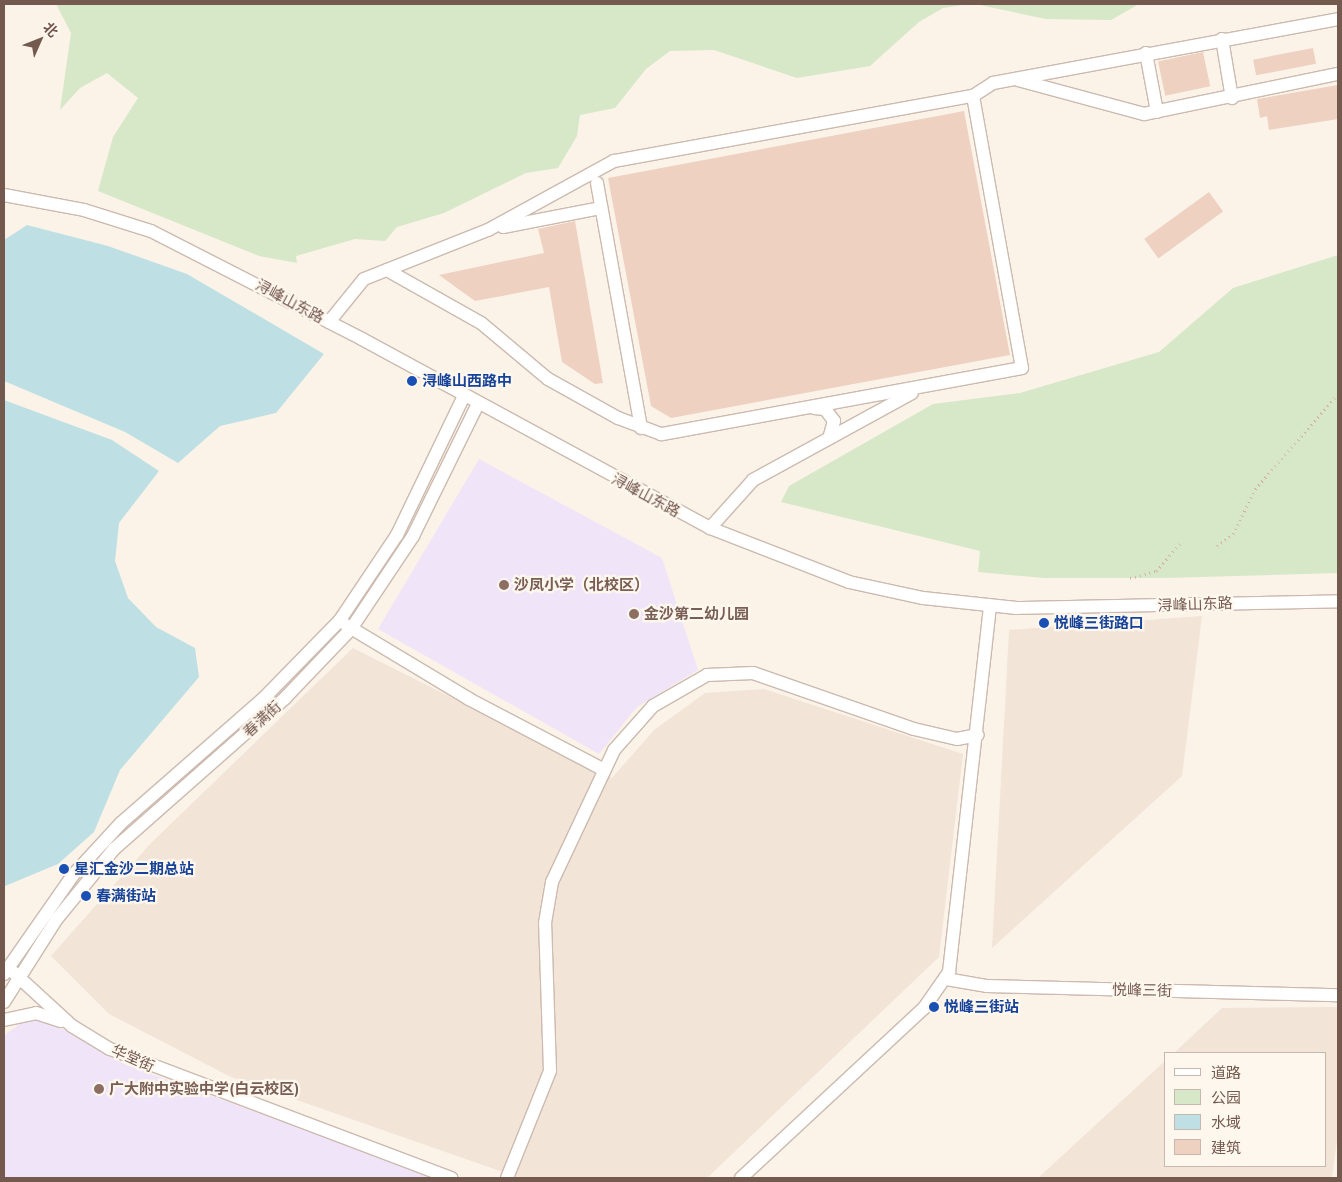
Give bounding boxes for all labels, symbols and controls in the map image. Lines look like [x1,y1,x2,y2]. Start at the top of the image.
north arrow [15,15,65,65]
text: 北 [39,18,62,41]
street label: 浔峰山东路 [253,275,327,327]
place label: 浔峰山西路中 [422,372,512,390]
marker: 浔峰山西路中 [406,375,418,387]
street label: 浔峰山东路 [609,469,683,521]
place label: 沙凤小学（北校区） [514,576,649,594]
marker: 沙凤小学（北校区） [498,579,510,591]
street label: 浔峰山东路 [1157,594,1233,614]
place label: 金沙第二幼儿园 [644,605,749,623]
marker: 金沙第二幼儿园 [628,608,640,620]
place label: 悦峰三街路口 [1054,614,1144,632]
marker: 悦峰三街路口 [1038,617,1050,629]
street label: 春满街 [239,697,285,741]
place label: 星汇金沙二期总站 [74,860,194,878]
marker: 星汇金沙二期总站 [58,863,70,875]
place label: 春满街站 [96,887,156,905]
marker: 春满街站 [80,890,92,902]
street label: 悦峰三街 [1112,980,1172,1000]
place label: 悦峰三街站 [944,998,1019,1016]
marker: 悦峰三街站 [928,1001,940,1013]
street label: 华堂街 [109,1041,157,1075]
legend [1164,1052,1327,1167]
text: 道路 [1211,1063,1241,1082]
place label: 广大附中实验中学(白云校区) [109,1080,300,1098]
marker: 广大附中实验中学(白云校区) [93,1083,105,1095]
text: 公园 [1211,1088,1241,1107]
text: 水域 [1211,1113,1241,1132]
text: 建筑 [1211,1138,1241,1157]

